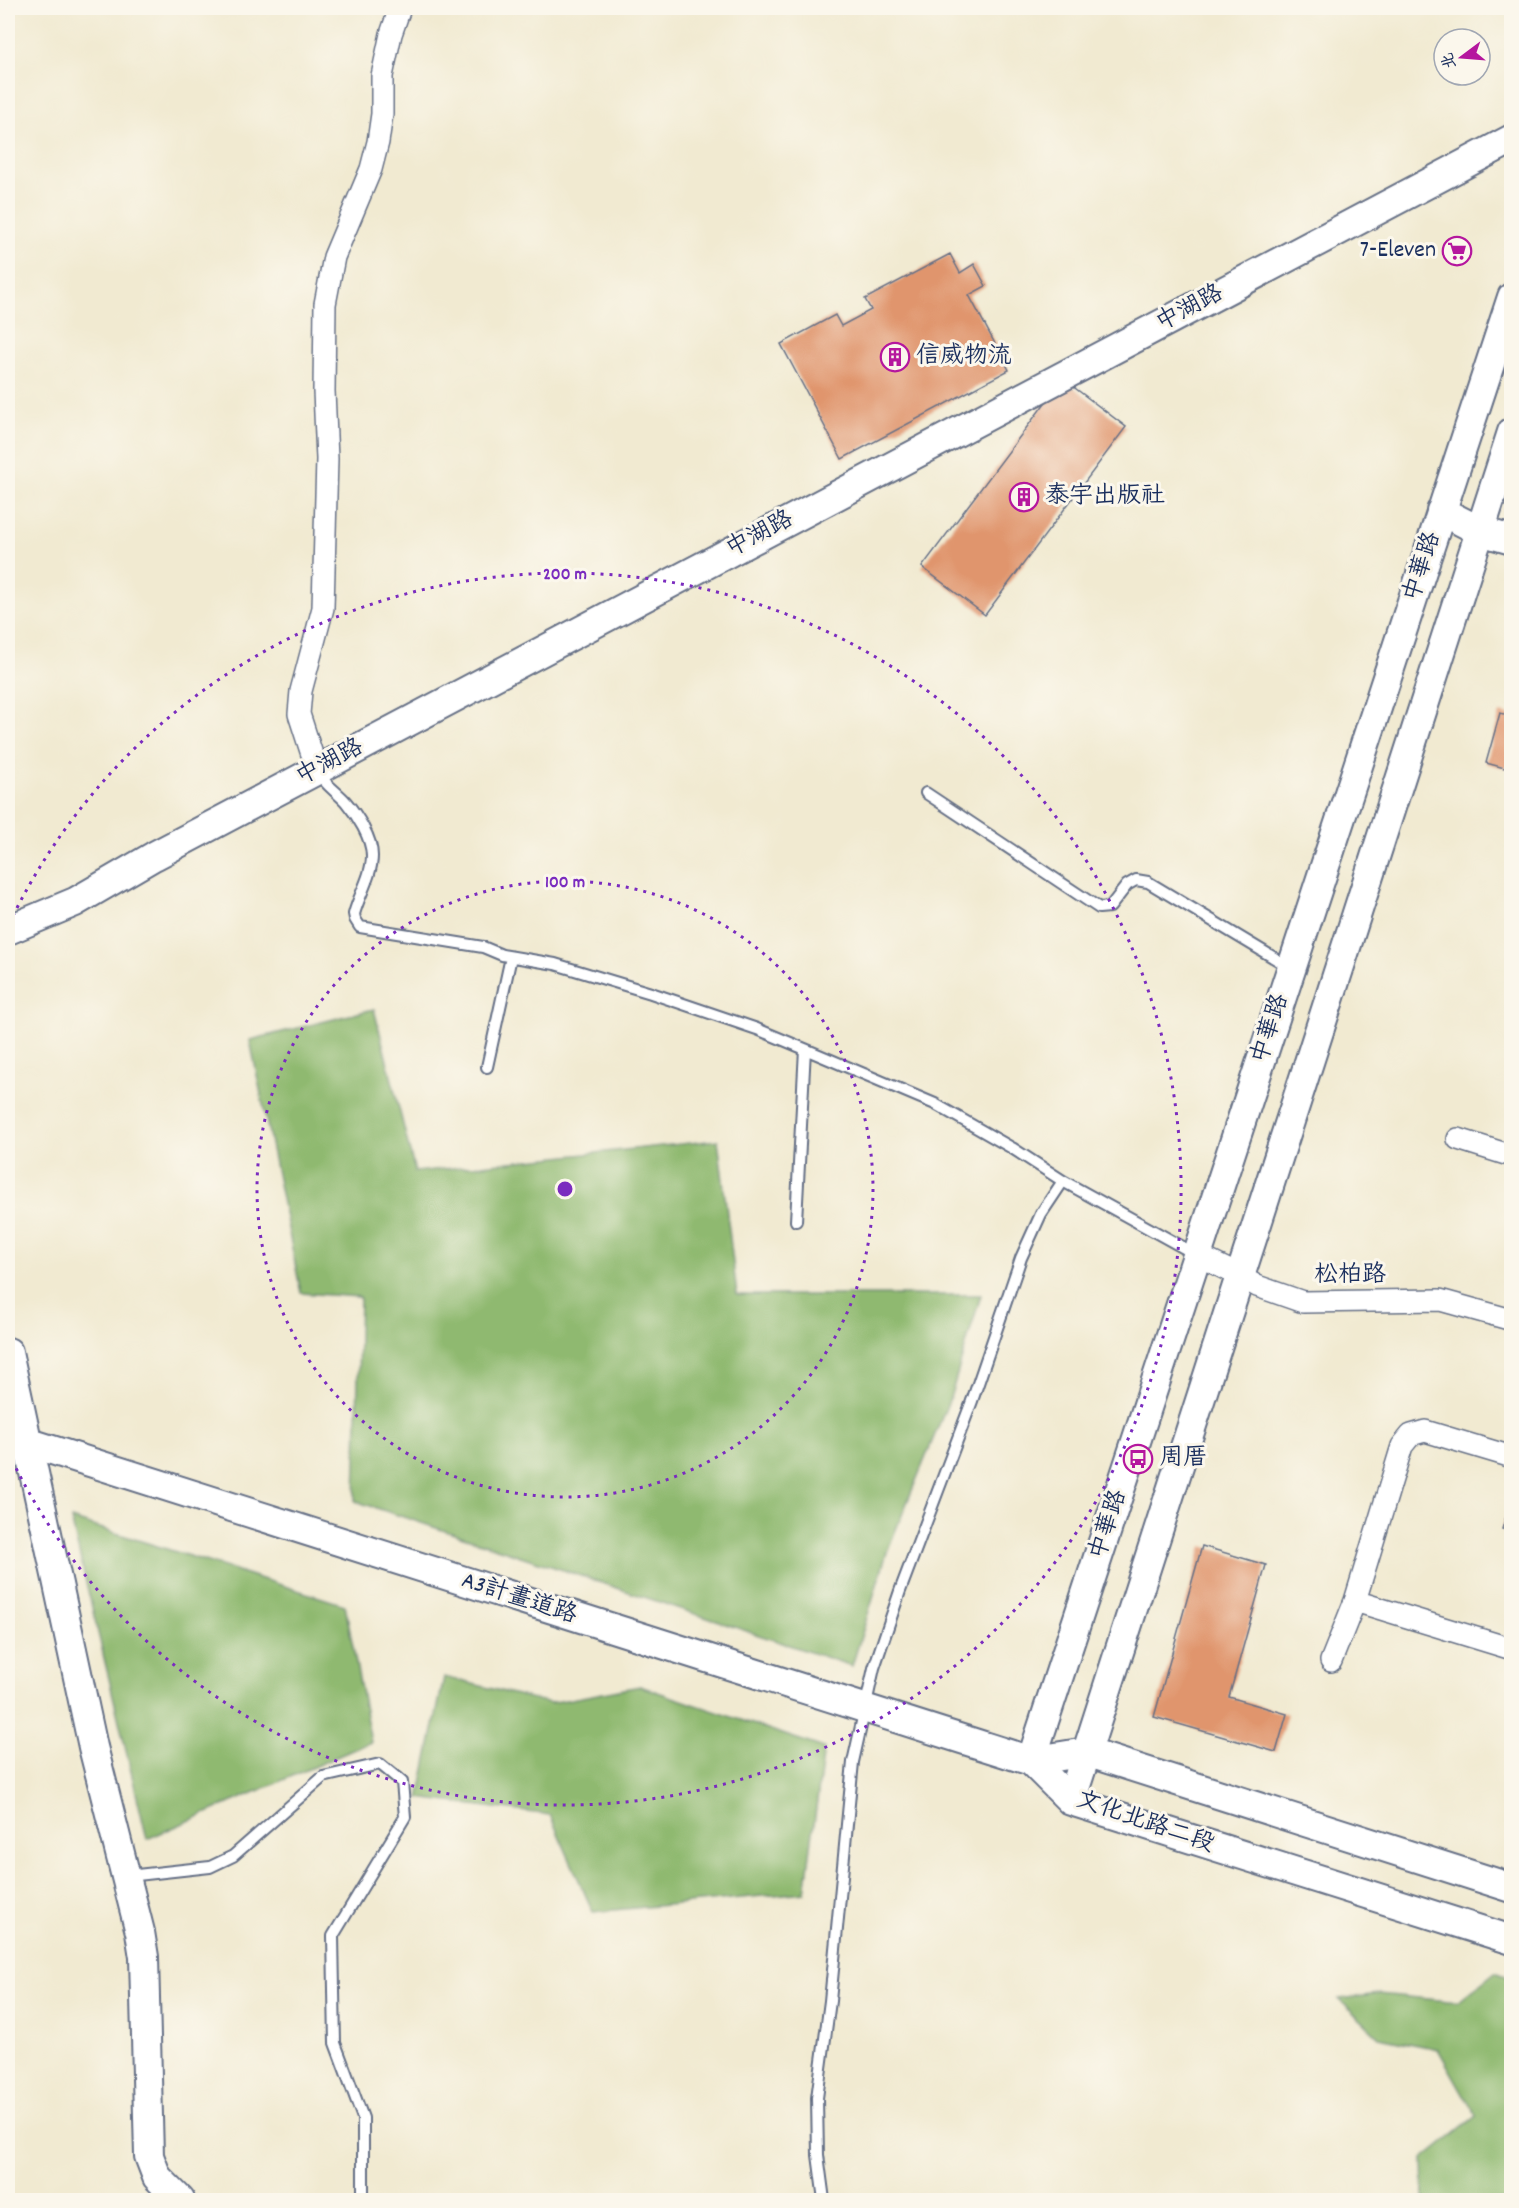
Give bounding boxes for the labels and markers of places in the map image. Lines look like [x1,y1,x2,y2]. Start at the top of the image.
place label: 7-Eleven [1360,234,1436,268]
supermarket icon: 7-Eleven [1441,235,1473,267]
place label: 信威物流 [916,340,1012,374]
building icon: 信威物流 [879,341,911,373]
place label: 泰宇出版社 [1045,480,1165,514]
building icon: 泰宇出版社 [1008,481,1040,513]
centre of rings [555,1179,575,1199]
place label: 周厝 [1159,1442,1207,1476]
bus stop icon: 周厝 [1122,1443,1154,1475]

